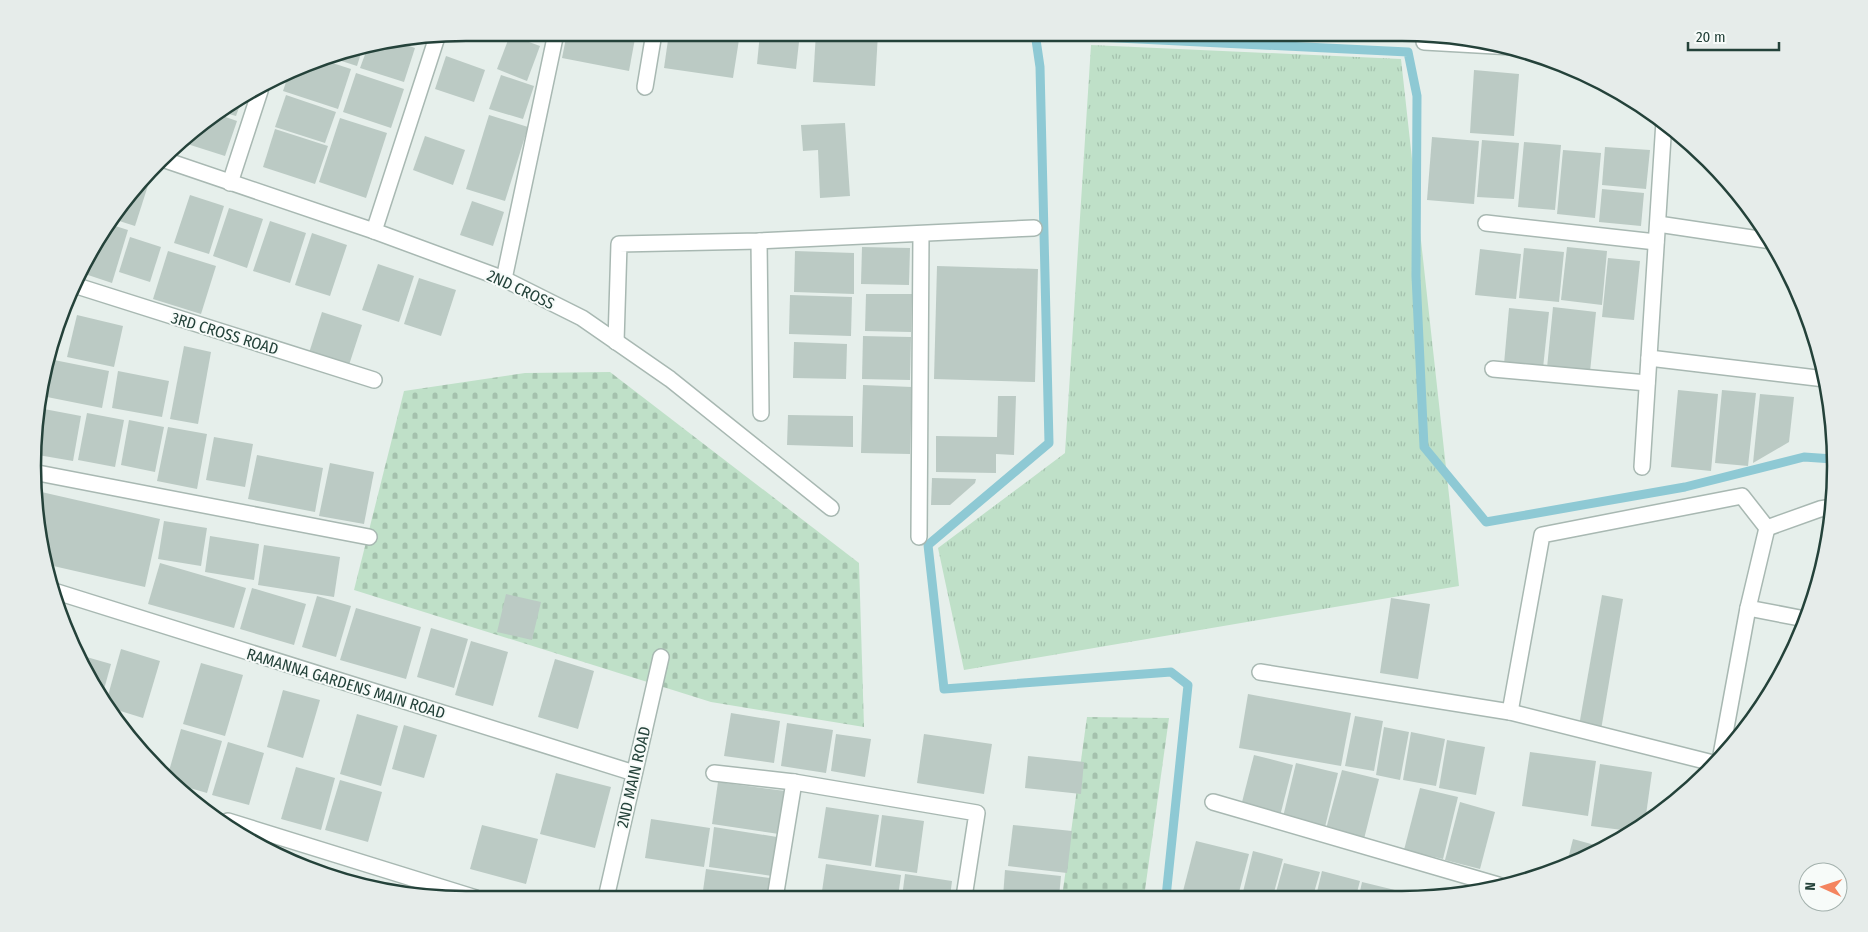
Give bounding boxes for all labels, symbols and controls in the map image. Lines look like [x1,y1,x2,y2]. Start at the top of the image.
scale bar [1688,20,1779,52]
text: 20 m [1696,28,1726,46]
street label: 2ND CROSS [484,266,558,313]
street label: 3RD CROSS ROAD [169,308,281,359]
street label: RAMANNA GARDENS MAIN ROAD [244,644,447,723]
street label: 2ND MAIN ROAD [613,725,654,830]
north arrow [1798,862,1848,912]
text: N [1802,882,1819,891]

